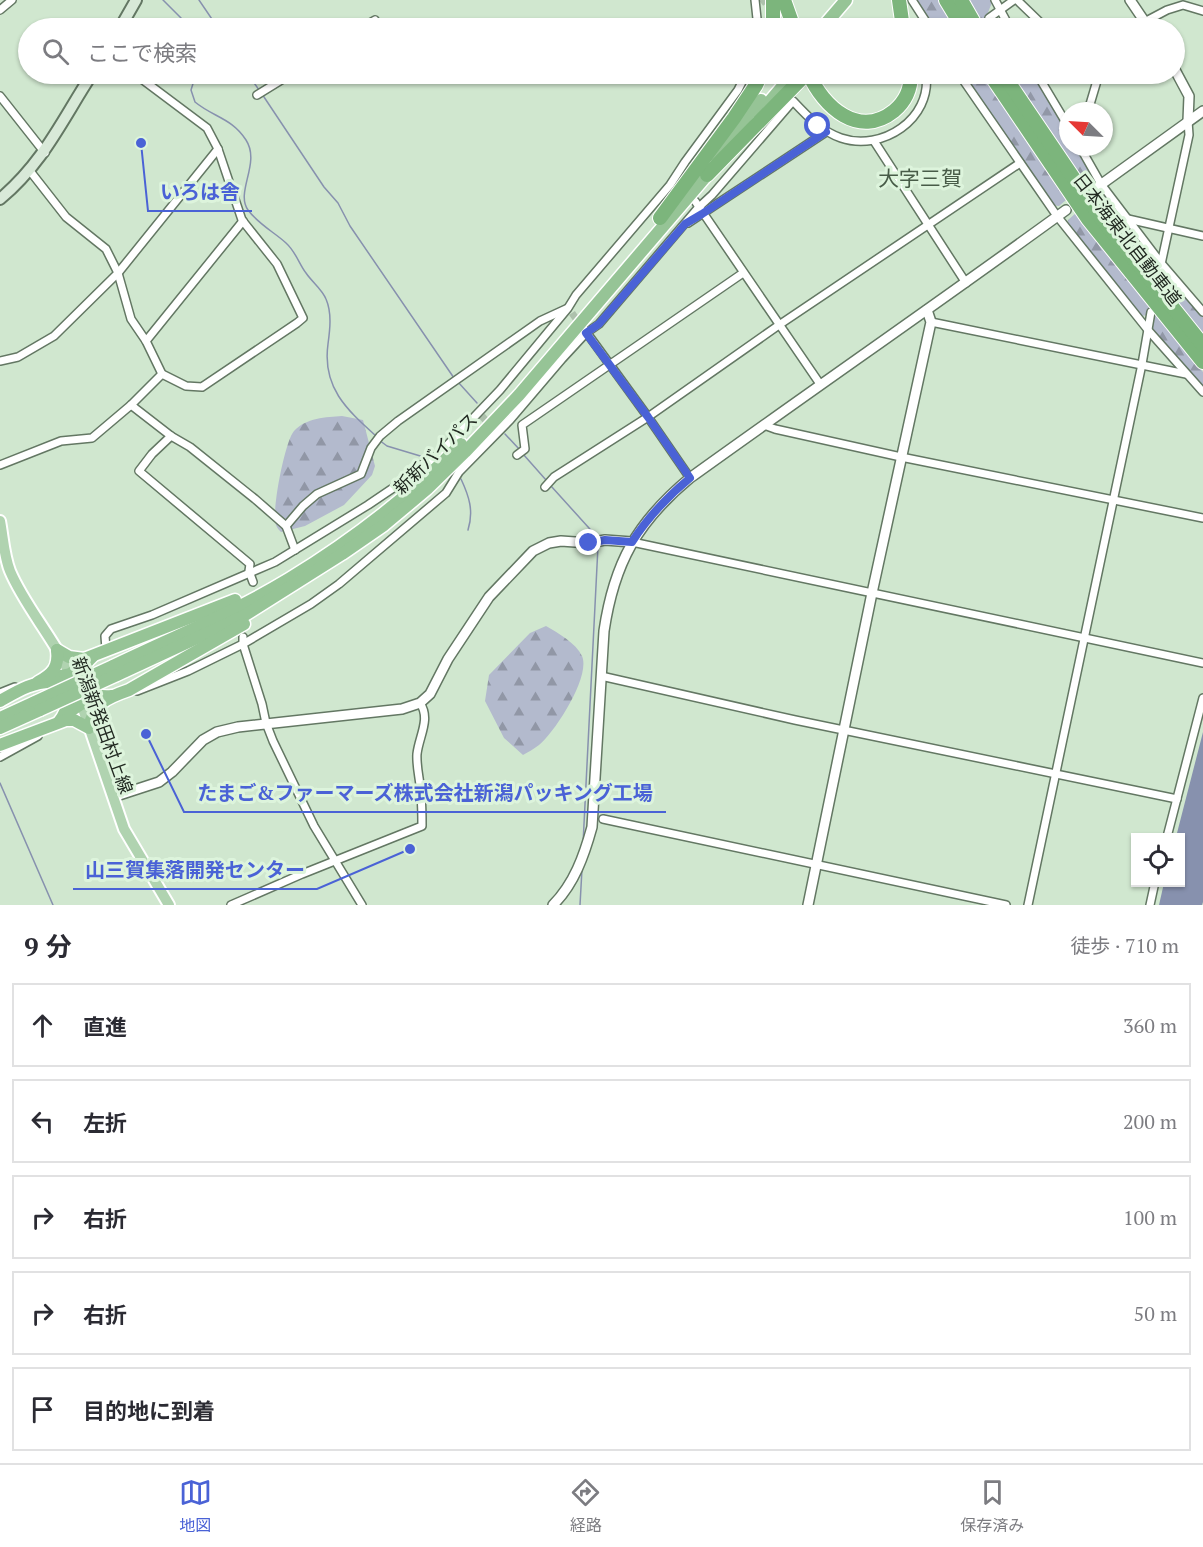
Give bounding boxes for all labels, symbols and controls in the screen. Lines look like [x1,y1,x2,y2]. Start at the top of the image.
search box [18,18,1185,84]
icon: search [39,35,72,68]
text: ここで検索 [87,38,197,67]
north arrow [1059,102,1113,156]
route start [804,112,830,138]
district label: 大字三賀 [878,164,962,192]
street label: 日本海東北自動車道 [1069,168,1187,310]
callout: いろは舎 [148,173,252,211]
text: いろは舎 [160,178,240,205]
street label: 新新バイパス [388,407,482,499]
route end [575,529,601,555]
street label: 新潟新発田村上線 [67,653,139,797]
callout: たまご&ファーマーズ株式会社新潟パッキング工場 [184,774,666,812]
text: たまご&ファーマーズ株式会社新潟パッキング工場 [197,779,653,806]
map controls [1131,833,1185,887]
button: locate [1131,833,1185,887]
callout: 山三賀集落開発センター [73,851,317,889]
text: 山三賀集落開発センター [85,856,305,883]
text: 9 分 [24,929,72,963]
text: 徒歩 · 710 m [1070,932,1179,959]
icon: ahead [26,1009,59,1042]
text: 直進 [83,1012,127,1041]
text: 360 m [1123,1012,1177,1039]
icon: left [26,1105,59,1138]
text: 左折 [83,1108,127,1137]
text: 200 m [1123,1108,1177,1135]
icon: right [26,1201,59,1234]
text: 右折 [83,1204,127,1233]
text: 100 m [1123,1204,1177,1231]
icon: right [26,1297,59,1330]
text: 右折 [83,1300,127,1329]
text: 50 m [1134,1300,1177,1327]
icon: arrive [26,1393,59,1426]
text: 目的地に到着 [83,1396,215,1425]
tab: 地図 [179,1476,212,1536]
tab: 経路 [569,1476,602,1536]
tab: 保存済み [960,1476,1024,1536]

